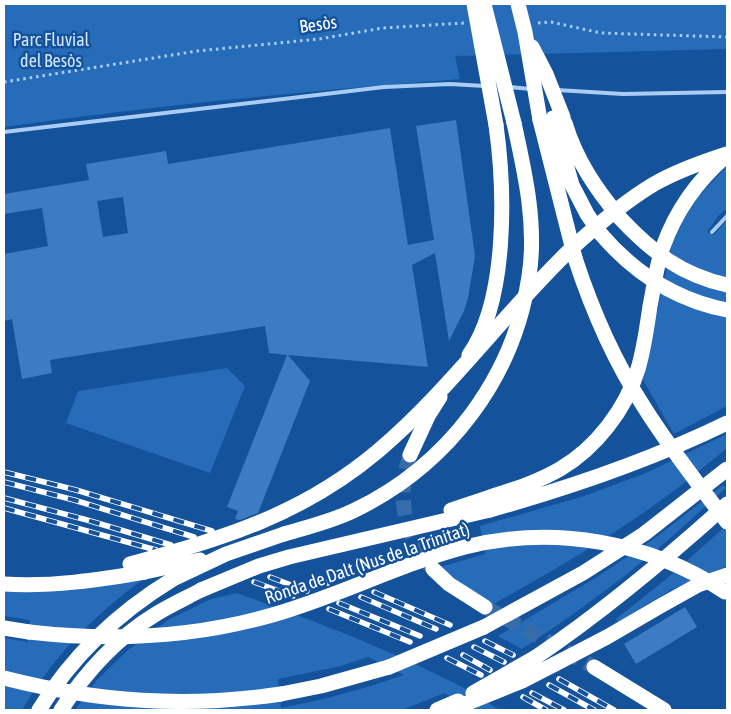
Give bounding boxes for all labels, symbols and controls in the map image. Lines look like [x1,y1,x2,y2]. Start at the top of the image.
street label: Besòs [298,11,338,37]
park label: Parc Fluvial del Besòs [13,29,90,71]
street label: Ronda de Dalt (Nus de la Trinitat) [262,518,472,608]

